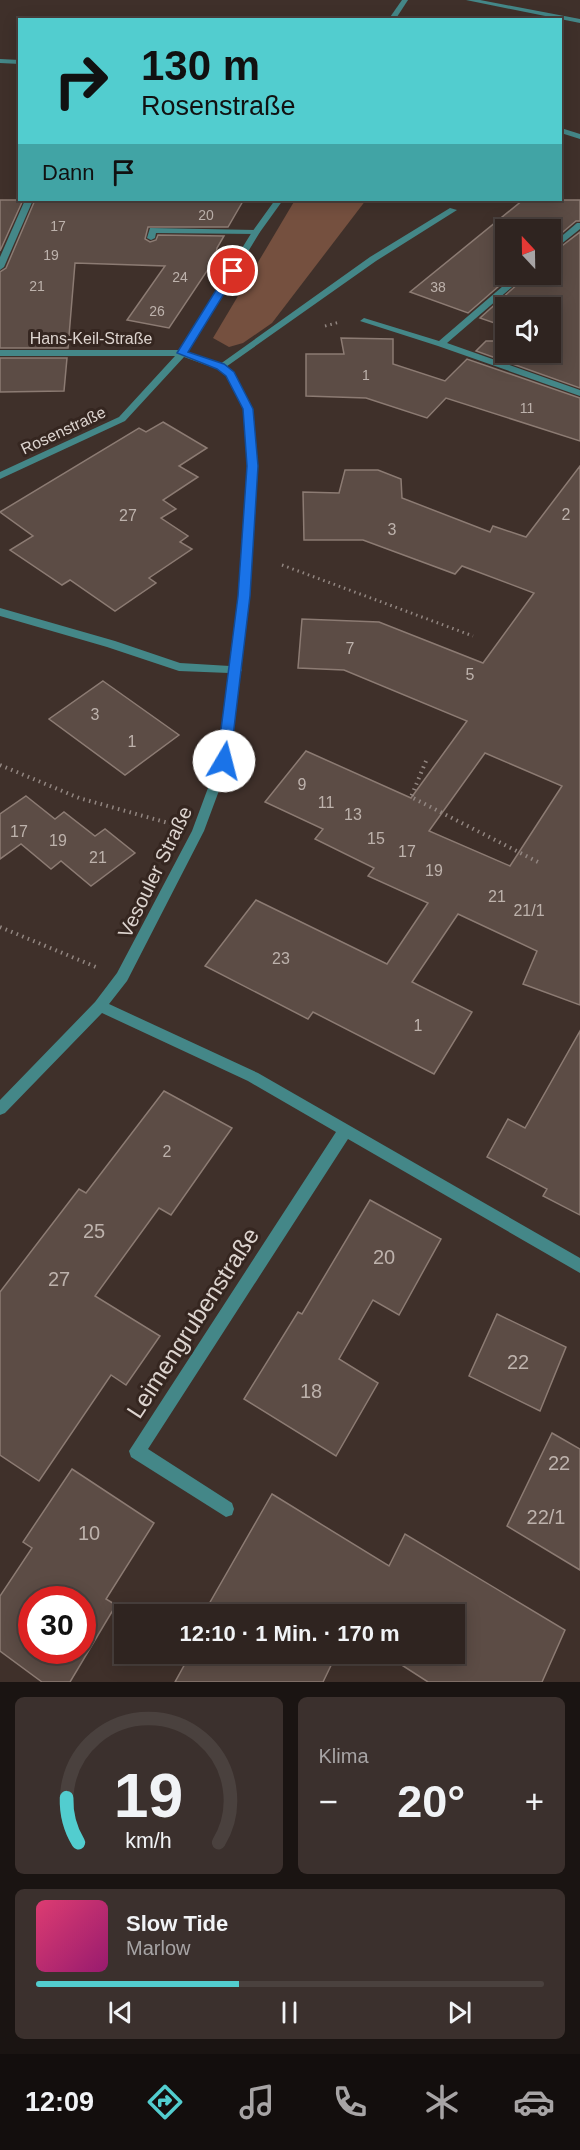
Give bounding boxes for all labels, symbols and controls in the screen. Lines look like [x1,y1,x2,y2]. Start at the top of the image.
icon: right [42,42,120,120]
text: 130 m [141,42,260,89]
text: Rosenstraße [141,91,296,121]
icon: arrive [107,156,140,189]
text: Dann [42,160,95,185]
house number: 20 [198,207,214,223]
house number: 17 [50,218,66,234]
north arrow [495,219,561,285]
map controls [495,219,561,363]
pin [207,245,258,296]
house number: 19 [43,247,59,263]
icon: arrive [216,254,249,287]
house number: 24 [172,269,188,285]
house number: 21 [29,278,45,294]
house number: 38 [430,279,446,295]
button: sound [495,297,561,363]
house number: 26 [149,303,165,319]
street label: Hans-Keil-Straße [30,330,152,347]
house number: 1 [362,367,370,383]
house number: 11 [520,400,534,416]
street label: Rosenstraße [18,403,108,458]
house number: 2 [562,506,571,523]
house number: 27 [119,507,137,524]
house number: 3 [388,521,397,538]
house number: 7 [346,640,355,657]
house number: 5 [466,666,475,683]
house number: 3 [91,706,100,723]
position arrow [192,729,256,793]
house number: 1 [128,733,137,750]
house number: 9 [298,776,307,793]
house number: 11 [318,794,334,811]
street label: Vesouler Straße [114,803,196,941]
house number: 13 [344,806,362,823]
house number: 17 [10,823,28,840]
house number: 15 [367,830,385,847]
house number: 19 [49,832,67,849]
house number: 17 [398,843,416,860]
house number: 21 [89,849,107,866]
house number: 19 [425,862,443,879]
house number: 21 [488,888,506,905]
house number: 21/1 [513,902,545,919]
house number: 23 [272,950,290,967]
house number: 1 [414,1017,423,1034]
house number: 2 [163,1143,172,1160]
house number: 25 [83,1220,105,1242]
street label: Leimengrubenstraße [121,1223,264,1423]
house number: 20 [373,1246,395,1268]
house number: 27 [48,1268,70,1290]
house number: 22 [507,1351,529,1373]
house number: 18 [300,1380,322,1402]
house number: 22 [548,1452,570,1474]
house number: 22/1 [527,1506,565,1528]
house number: 10 [78,1522,100,1544]
speed limit sign: 30 [18,1586,96,1664]
text: 12:10 · 1 Min. · 170 m [179,1621,400,1646]
text: Klima [319,1745,369,1767]
text: 19 [114,1761,183,1830]
text: 20° [397,1776,465,1827]
text: − [319,1783,338,1820]
text: + [525,1783,544,1820]
text: km/h [126,1829,172,1853]
text: Slow Tide [126,1911,228,1936]
text: Marlow [126,1937,190,1959]
icon: previous [104,1996,137,2029]
icon: pause [273,1996,306,2029]
icon: next [443,1996,476,2029]
icon: directions [144,2081,186,2123]
icon: music [236,2081,278,2123]
icon: phone [329,2081,371,2123]
icon: climate [421,2081,463,2123]
icon: car [513,2081,555,2123]
text: 12:09 [25,2087,94,2117]

